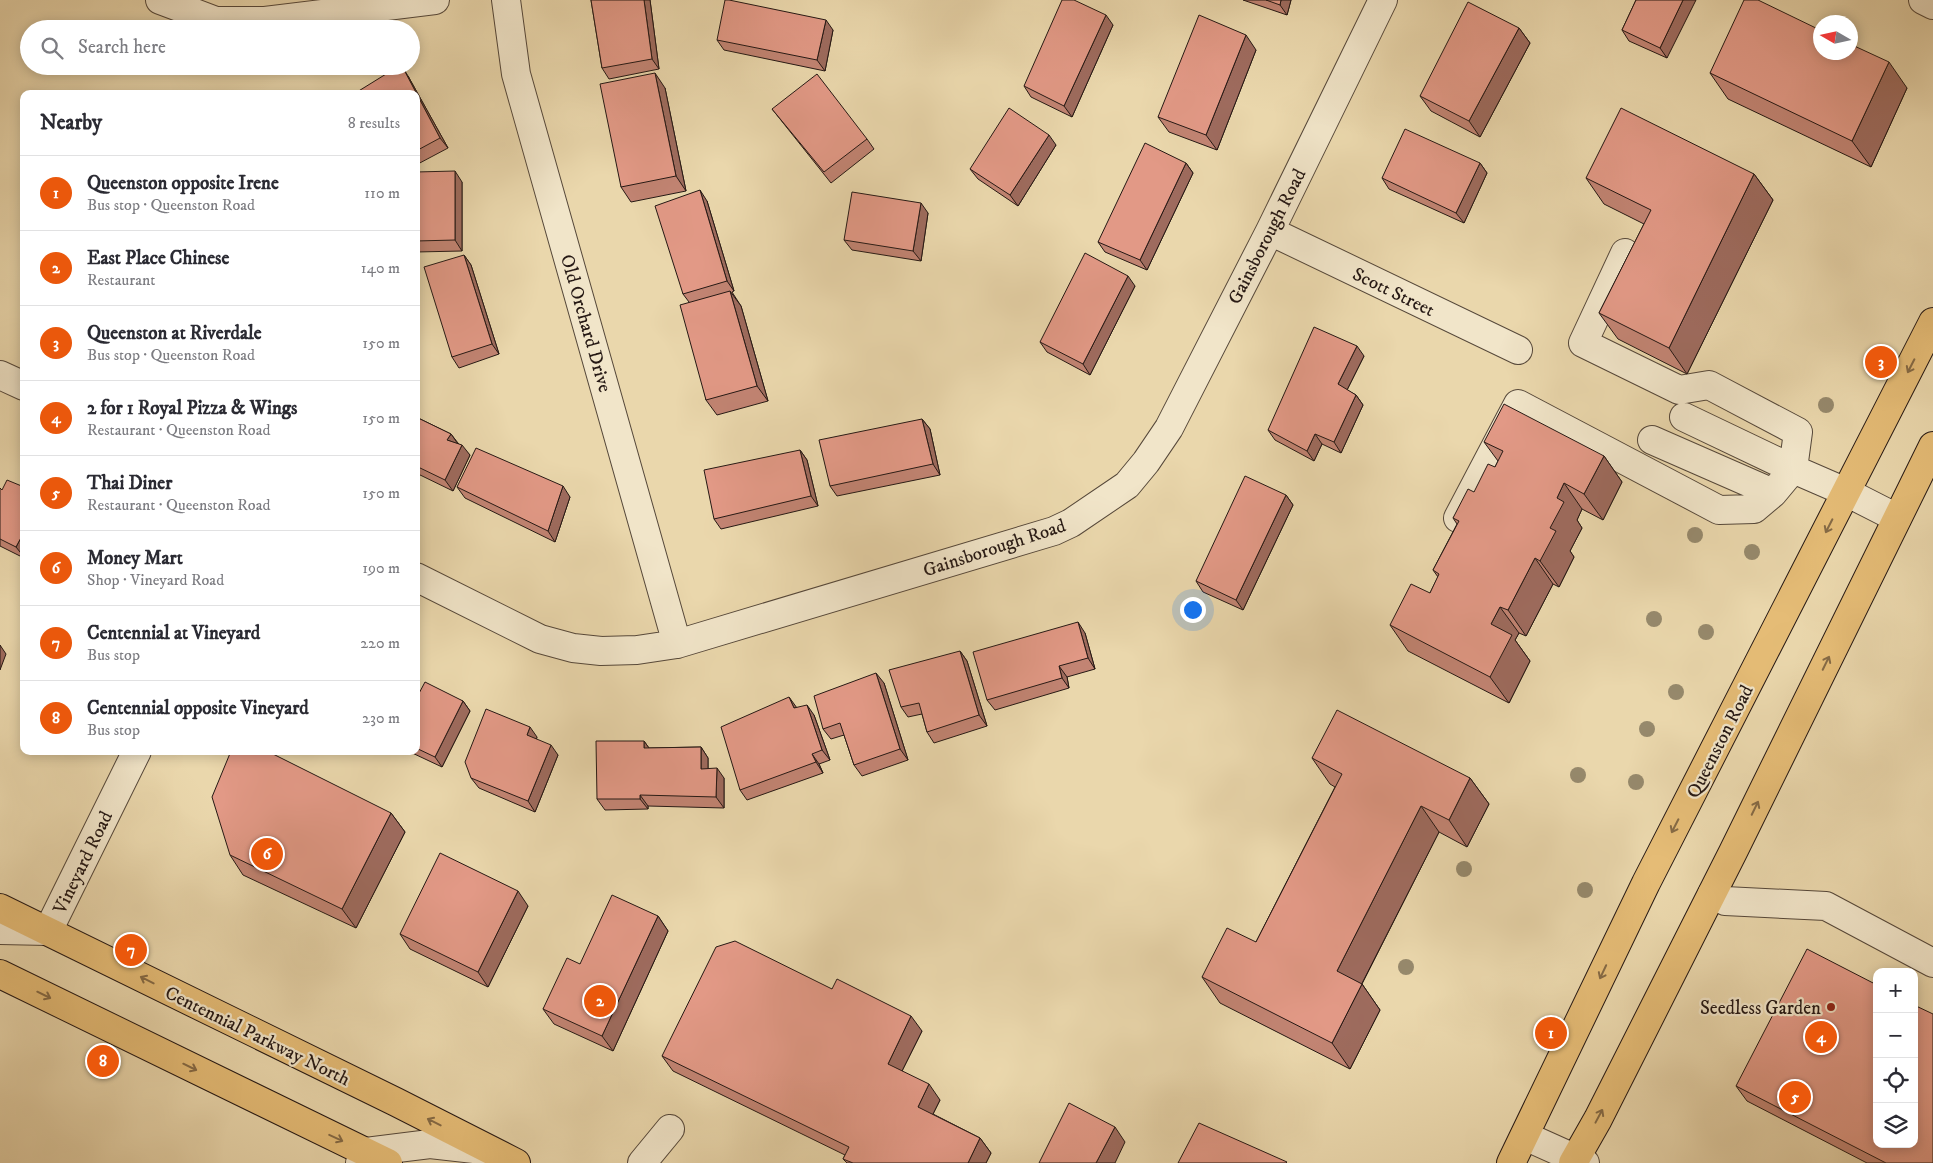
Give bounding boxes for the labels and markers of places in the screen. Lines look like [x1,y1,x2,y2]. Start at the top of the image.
pin: 3 [1865,343,1897,381]
pin: 6 [251,835,283,873]
pin: 7 [115,931,147,969]
pin: 2 [584,982,616,1020]
place label: Seedless Garden [1700,997,1821,1020]
marker: Seedless Garden [1825,1001,1837,1013]
pin: 1 [1535,1014,1567,1052]
pin: 4 [1805,1018,1837,1056]
pin: 8 [87,1042,119,1080]
pin: 5 [1779,1078,1811,1116]

